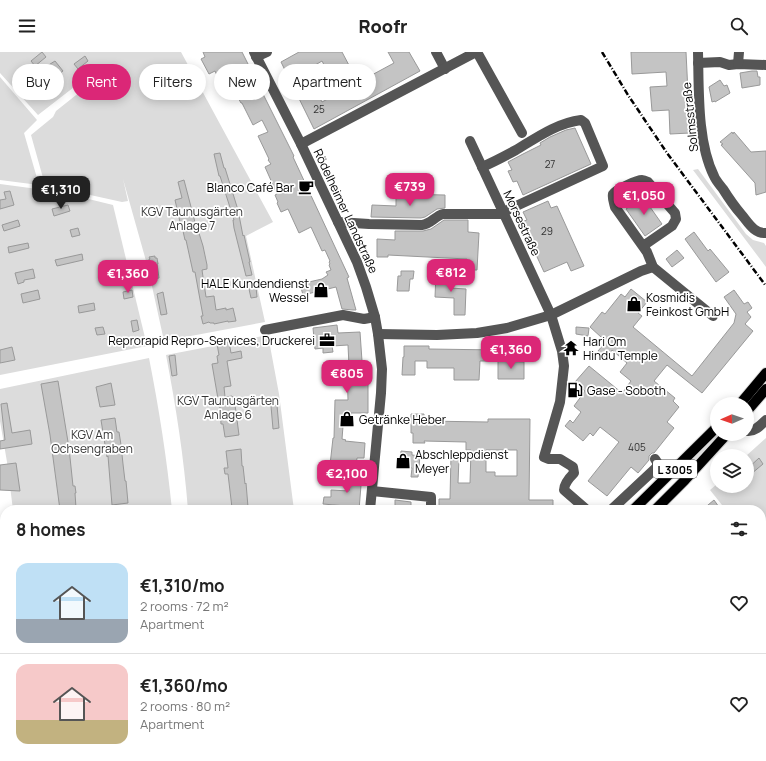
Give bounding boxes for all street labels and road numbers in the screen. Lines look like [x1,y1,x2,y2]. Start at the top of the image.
street label: Solmsstraße [678,81,702,153]
street label: Rödelheimer Landstraße [310,146,382,276]
street label: Morsestraße [499,187,545,259]
road number: L 3005 [653,460,697,478]

